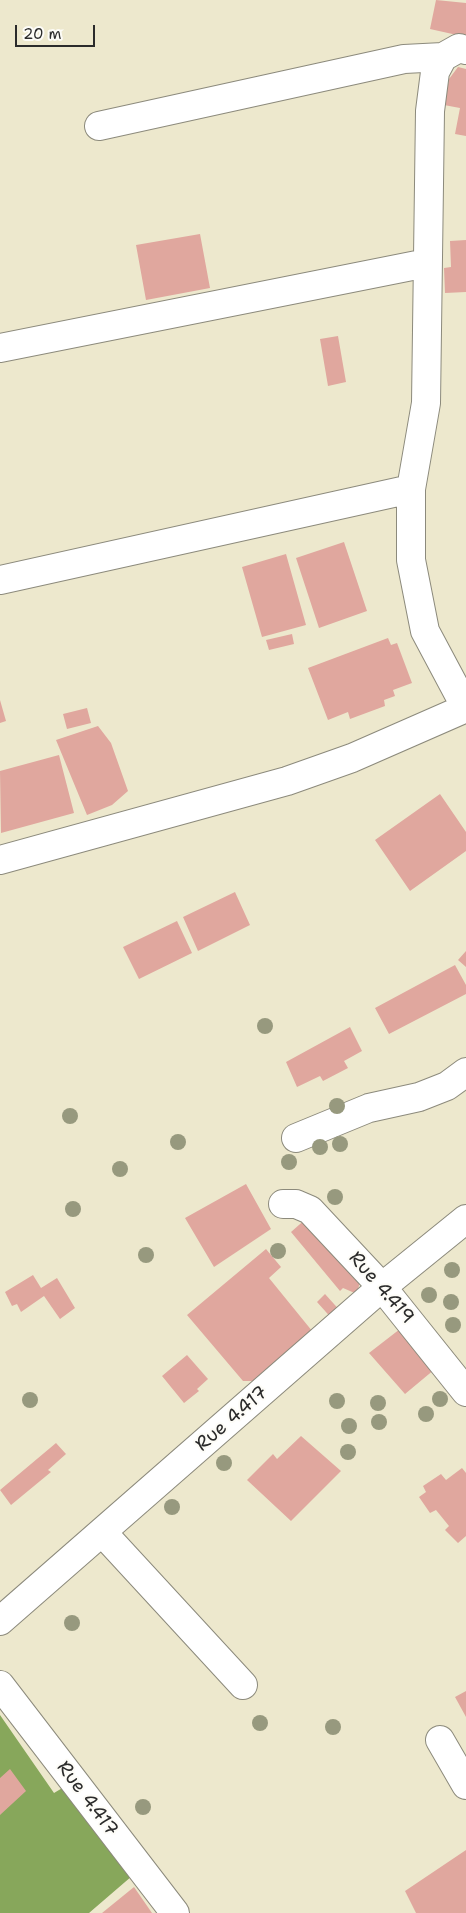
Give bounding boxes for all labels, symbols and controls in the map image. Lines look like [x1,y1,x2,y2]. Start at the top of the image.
scale bar [18,15,98,47]
text: 20 m [23,24,62,44]
street label: Rue 4.419 [343,1247,419,1329]
street label: Rue 4.417 [191,1382,273,1456]
street label: Rue 4.417 [51,1757,123,1841]

